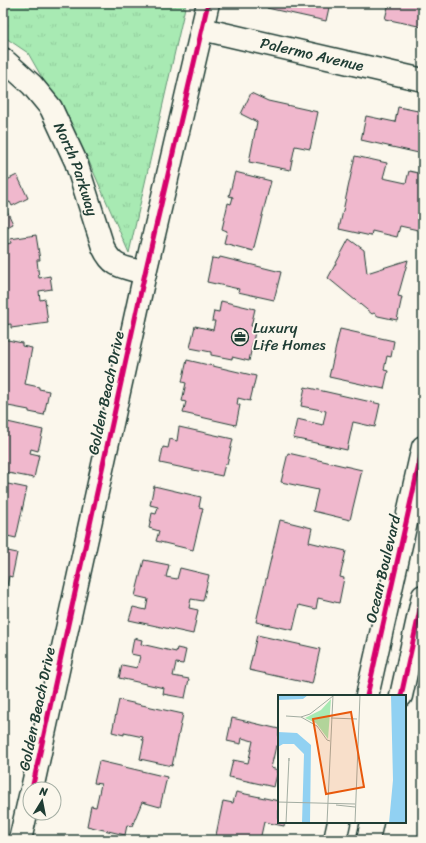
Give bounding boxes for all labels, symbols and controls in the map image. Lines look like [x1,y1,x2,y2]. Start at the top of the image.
street label: Palermo Avenue [258,30,366,79]
street label: North Parkway [46,118,105,220]
place label: Luxury Life Homes [253,315,327,358]
office icon: Luxury Life Homes [230,327,250,347]
street label: Golden Beach Drive [80,329,132,457]
street label: Ocean Boulevard [358,511,408,625]
street label: Golden Beach Drive [11,645,63,773]
inset map [278,695,406,823]
north arrow [22,781,62,821]
text: N [37,781,49,802]

